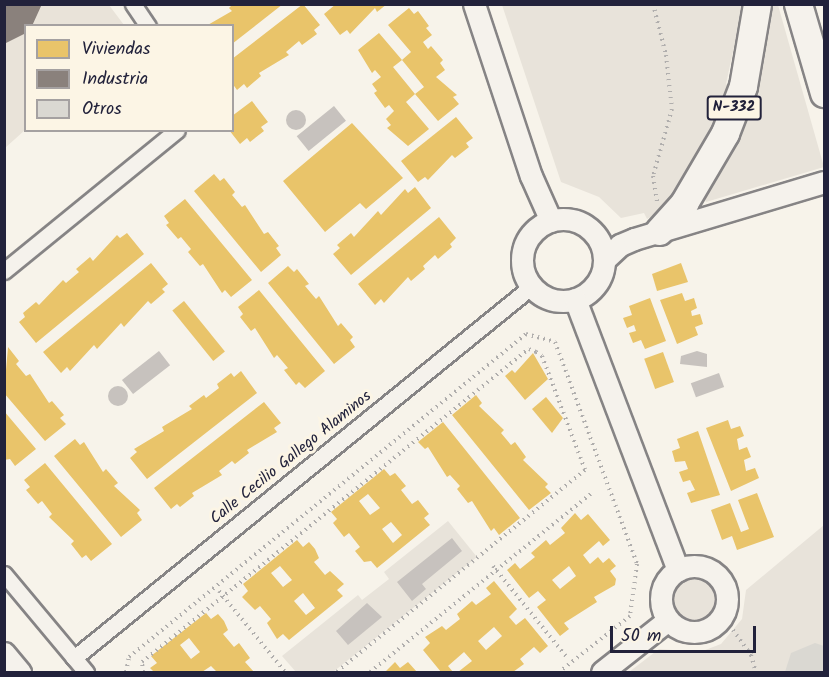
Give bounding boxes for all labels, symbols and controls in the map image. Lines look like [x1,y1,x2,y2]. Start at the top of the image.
legend [24,24,234,132]
text: Viviendas [82,35,151,64]
text: Industria [82,65,148,94]
text: Otros [82,95,122,124]
road number: N-332 [706,96,762,120]
street label: Calle Cecilio Gallego Alaminos [207,387,375,529]
scale bar [613,614,758,652]
text: 50 m [621,622,661,651]

